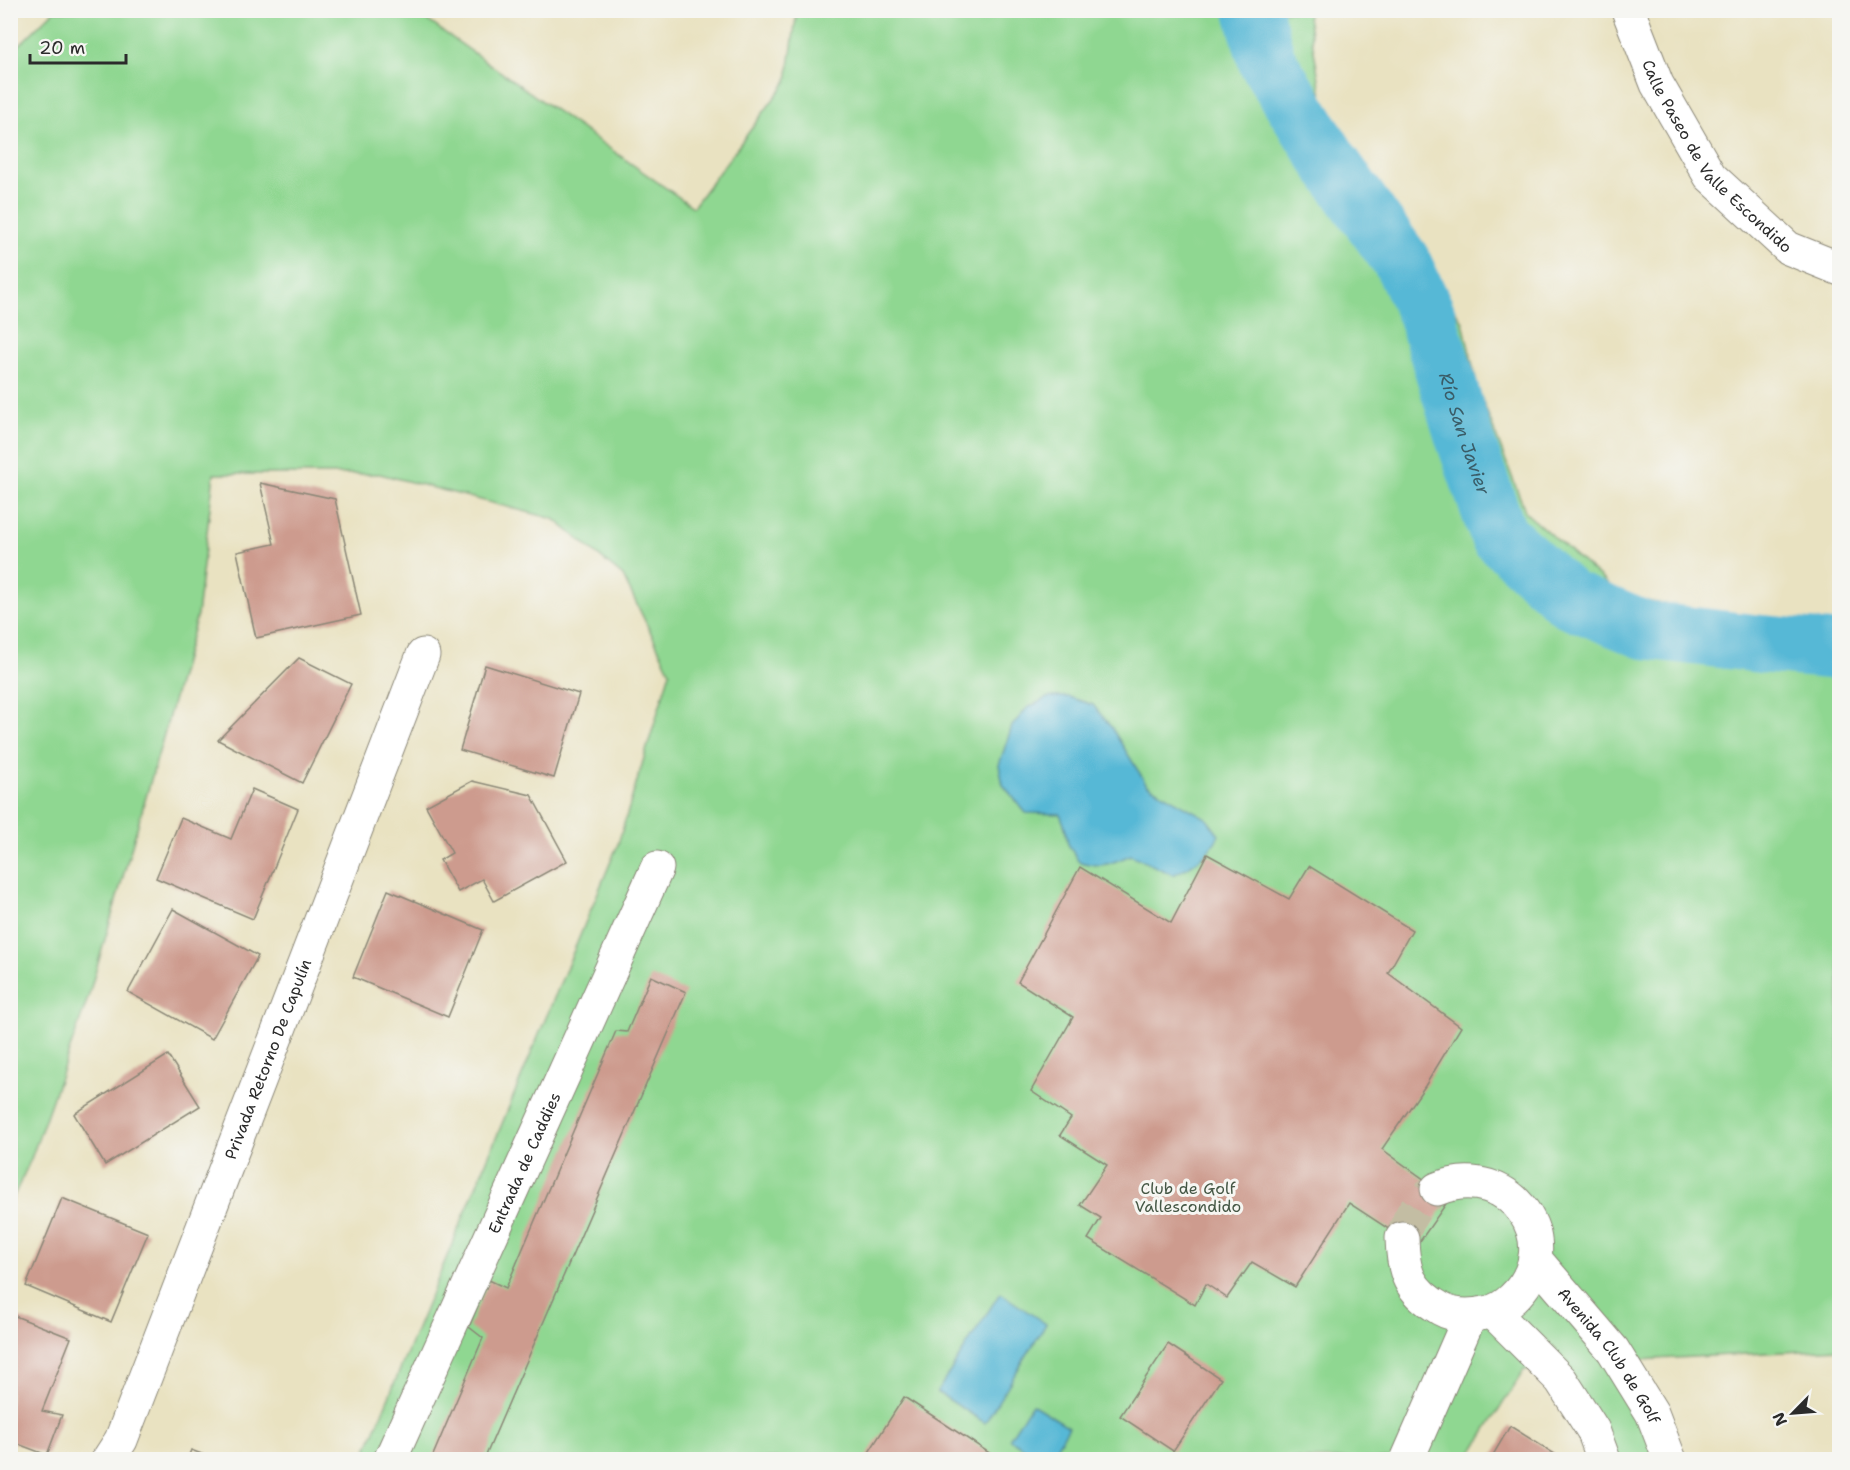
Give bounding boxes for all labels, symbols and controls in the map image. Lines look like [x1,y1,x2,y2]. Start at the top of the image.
scale bar [30,27,126,65]
text: 20 m [39,36,85,60]
street label: Calle Paseo de Valle Escondido [1638,56,1797,257]
water label: Río San Javier [1433,370,1496,498]
street label: Privada Retorno De Capulín [219,956,316,1162]
street label: Entrada de Caddies [483,1089,565,1237]
park label: Club de Golf Vallescondido [1135,1178,1241,1217]
street label: Avenida Club de Golf [1553,1283,1666,1427]
north arrow [1763,1383,1823,1443]
text: N [1768,1409,1792,1429]

